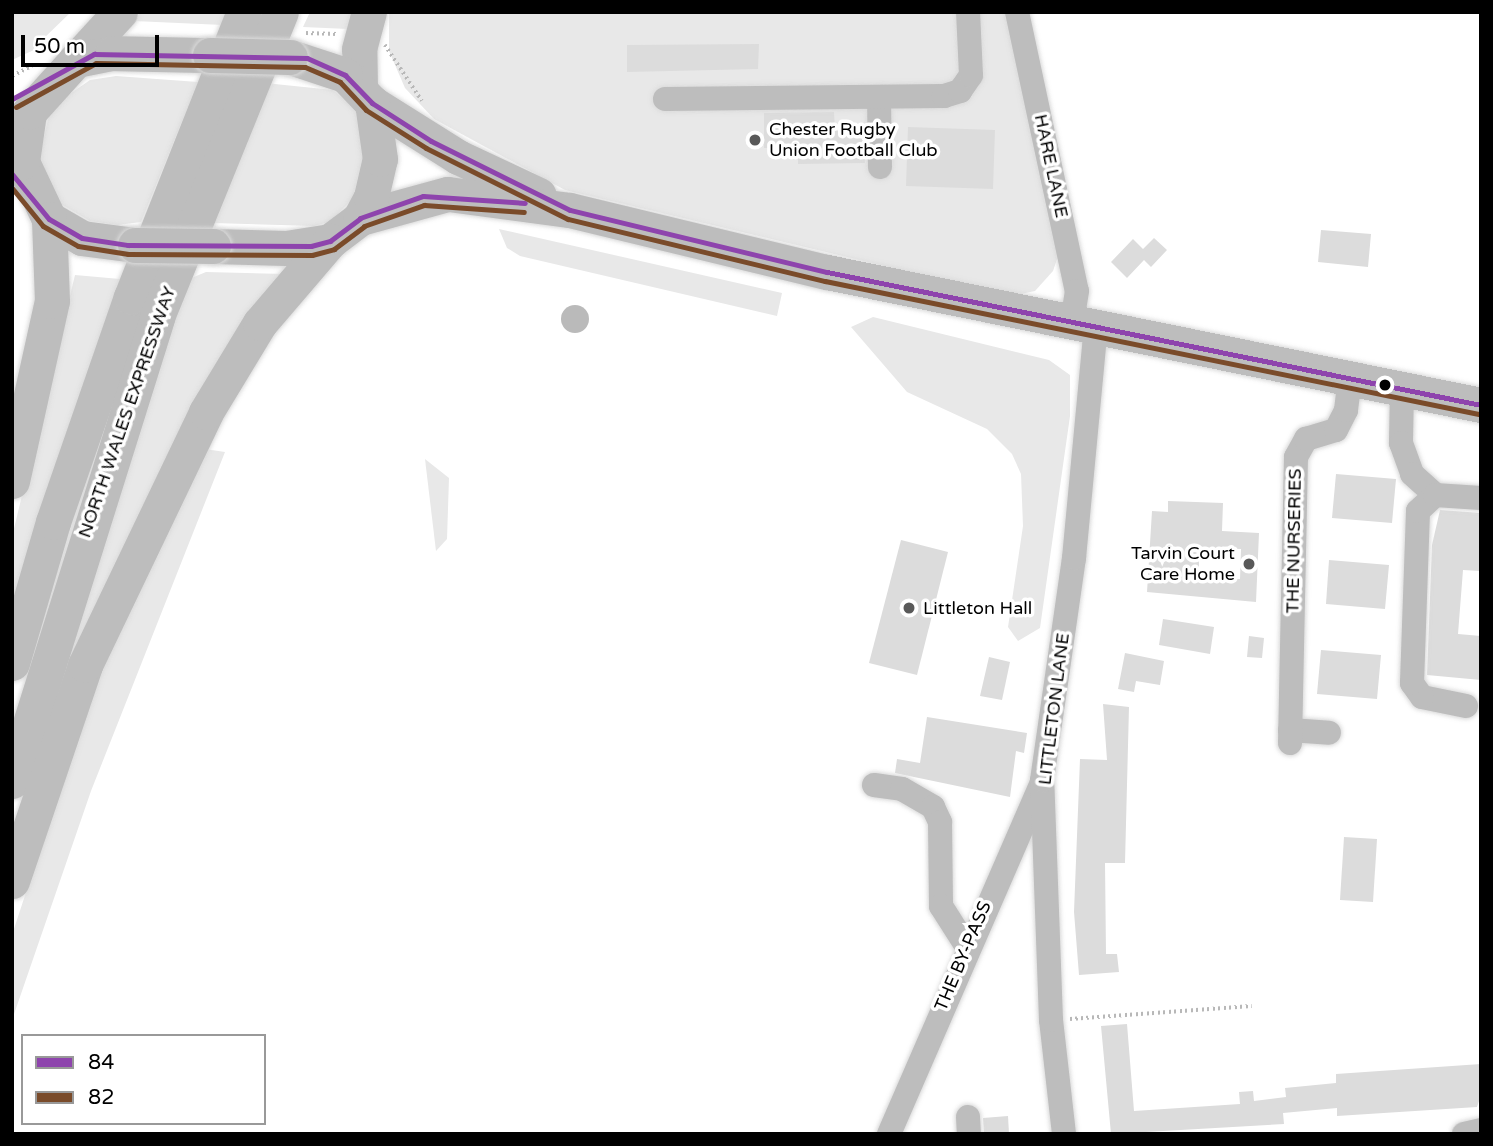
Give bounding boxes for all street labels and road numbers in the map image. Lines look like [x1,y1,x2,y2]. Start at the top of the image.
street label: HARE LANE [1029,112,1073,220]
street label: NORTH WALES EXPRESSWAY [74,283,180,541]
street label: THE NURSERIES [1282,468,1306,614]
street label: LITTLETON LANE [1034,632,1074,786]
street label: THE BY-PASS [930,898,996,1014]

